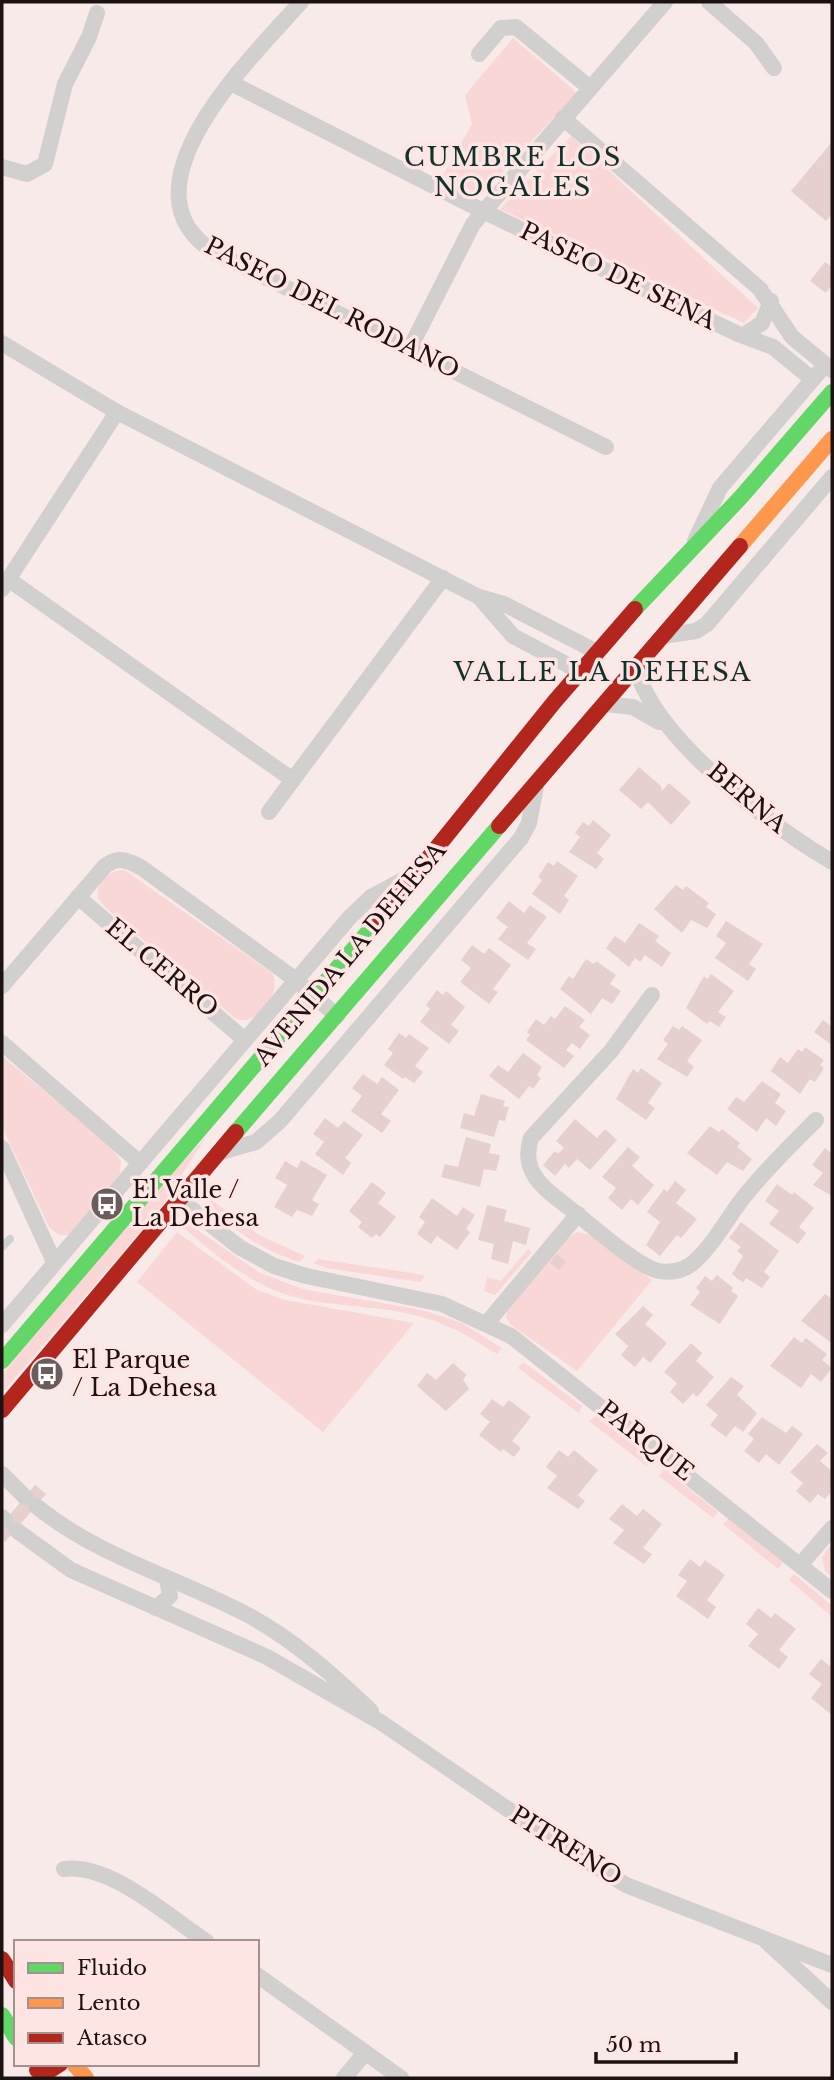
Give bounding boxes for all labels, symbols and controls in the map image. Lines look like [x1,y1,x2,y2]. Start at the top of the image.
district label: CUMBRE LOS NOGALES [404,141,622,203]
street label: PASEO DE SENA [516,216,721,336]
street label: PASEO DEL RODANO [200,231,464,384]
district label: VALLE LA DEHESA [453,656,752,688]
street label: BERNA [702,756,793,839]
street label: AVENIDA LA DEHESA [247,836,452,1072]
street label: EL CERRO [100,912,224,1023]
place label: El Valle / La Dehesa [132,1175,259,1232]
bus stop icon: El Valle / La Dehesa [88,1185,126,1223]
place label: El Parque / La Dehesa [72,1345,217,1402]
bus stop icon: El Parque / La Dehesa [28,1355,66,1393]
street label: PARQUE [593,1394,700,1487]
street label: PITRENO [505,1800,627,1891]
legend [14,1940,259,2066]
text: Fluido [77,1955,147,1981]
text: Lento [77,1990,140,2016]
scale bar [596,2021,736,2064]
text: Atasco [76,2025,147,2051]
text: 50 m [606,2032,662,2058]

